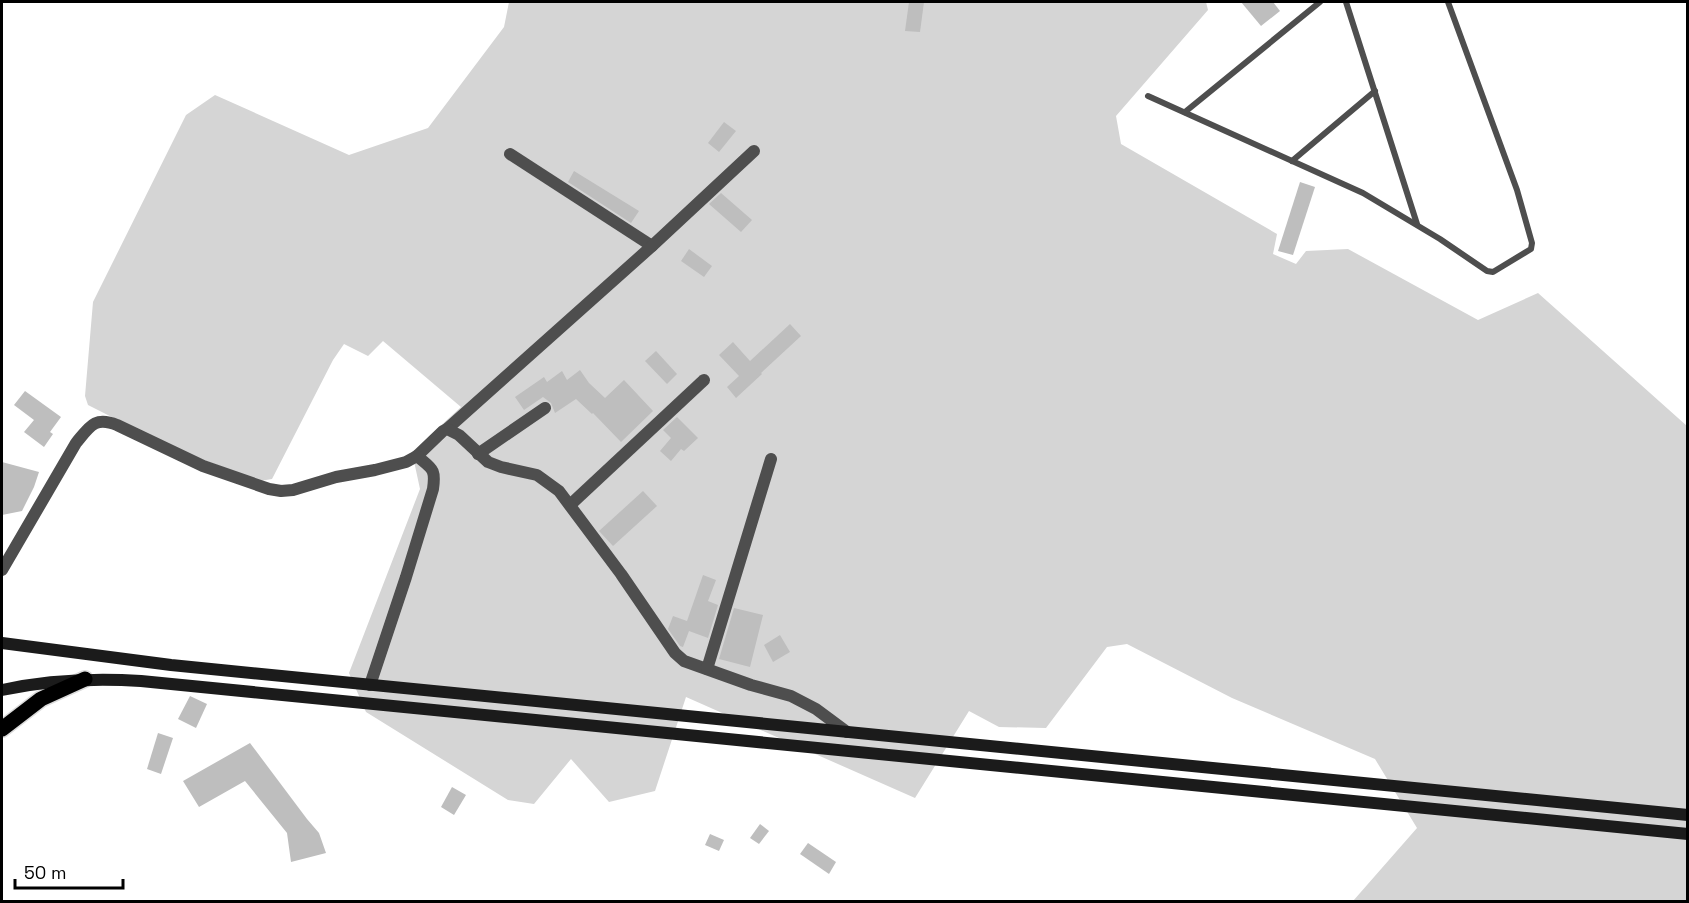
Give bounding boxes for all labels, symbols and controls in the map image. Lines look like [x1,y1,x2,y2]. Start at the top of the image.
scale bar [15,852,123,890]
text: 50 m [24,861,66,884]

